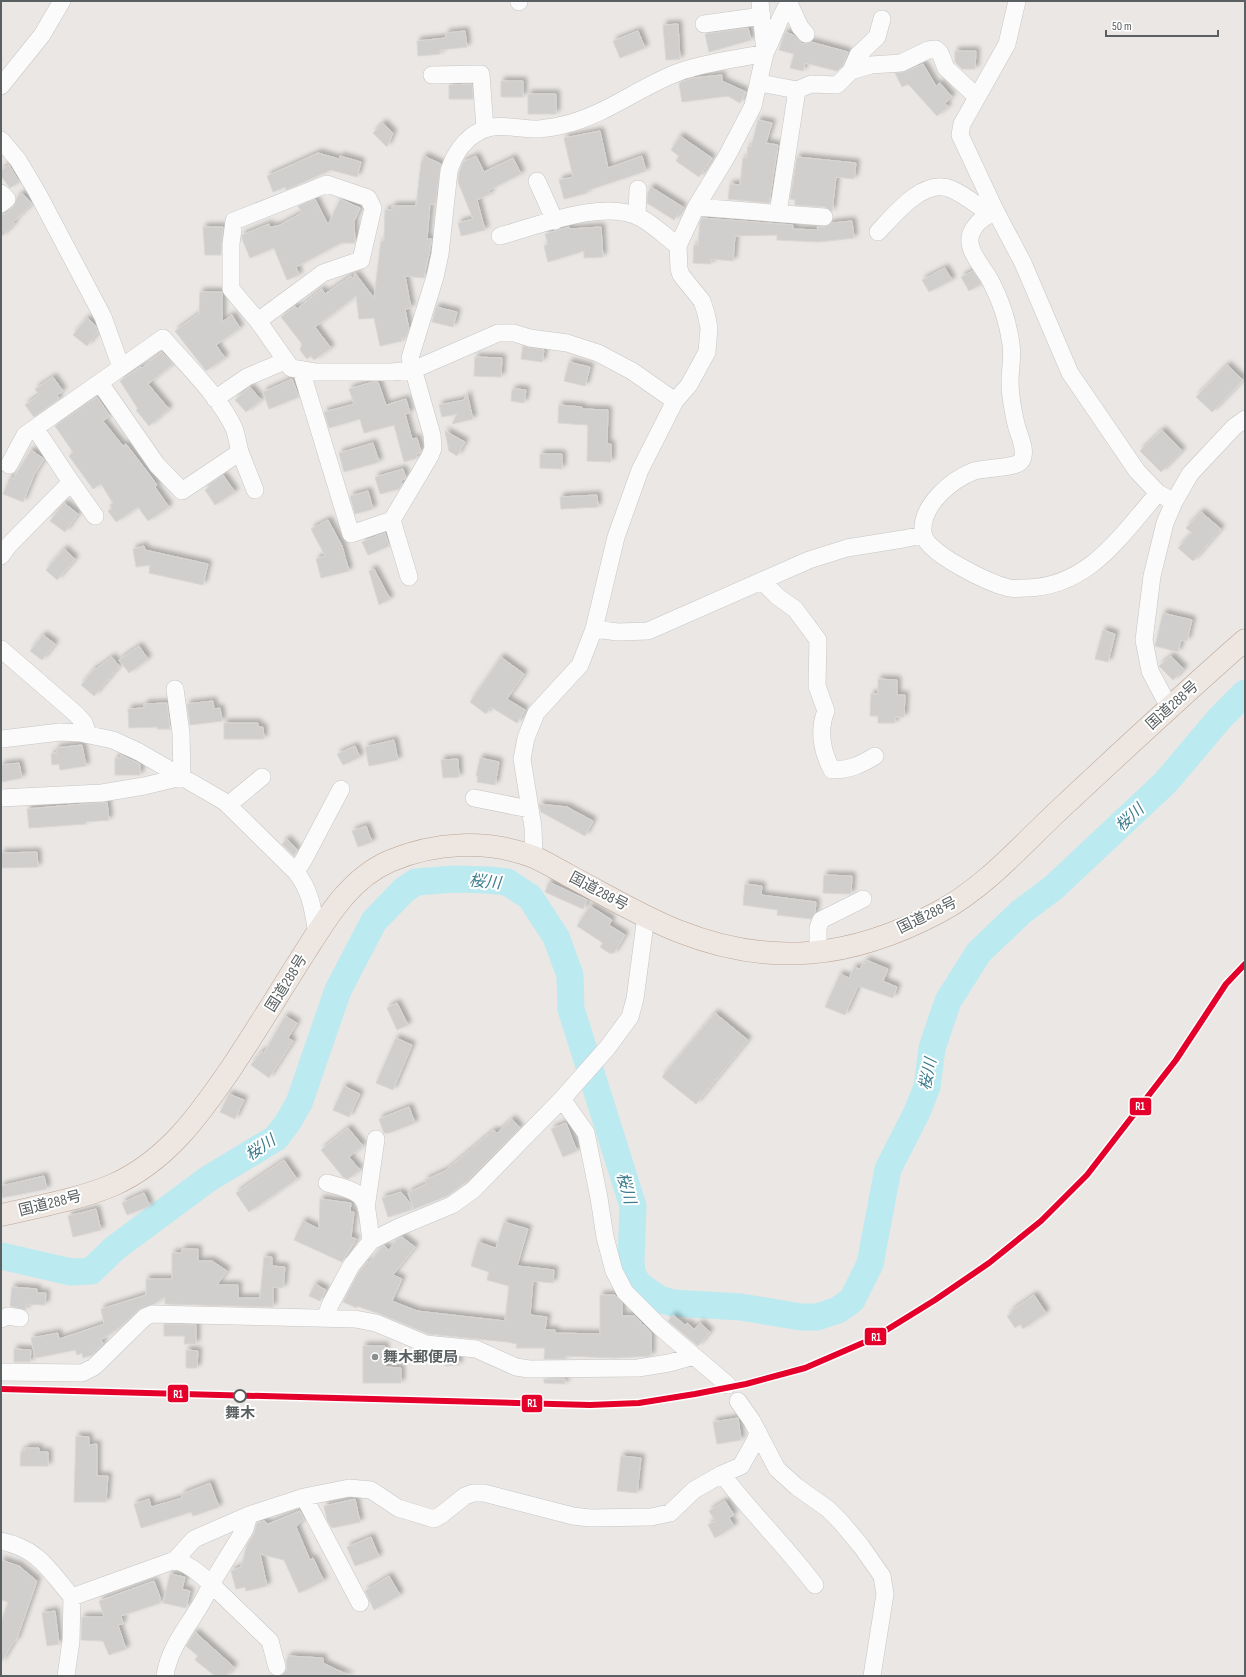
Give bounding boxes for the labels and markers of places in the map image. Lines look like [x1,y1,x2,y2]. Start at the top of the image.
place label: 舞木郵便局 [383,1348,458,1367]
marker: 舞木郵便局 [370,1352,380,1362]
marker: 舞木 [233,1389,247,1403]
place label: 舞木 [225,1404,255,1423]

